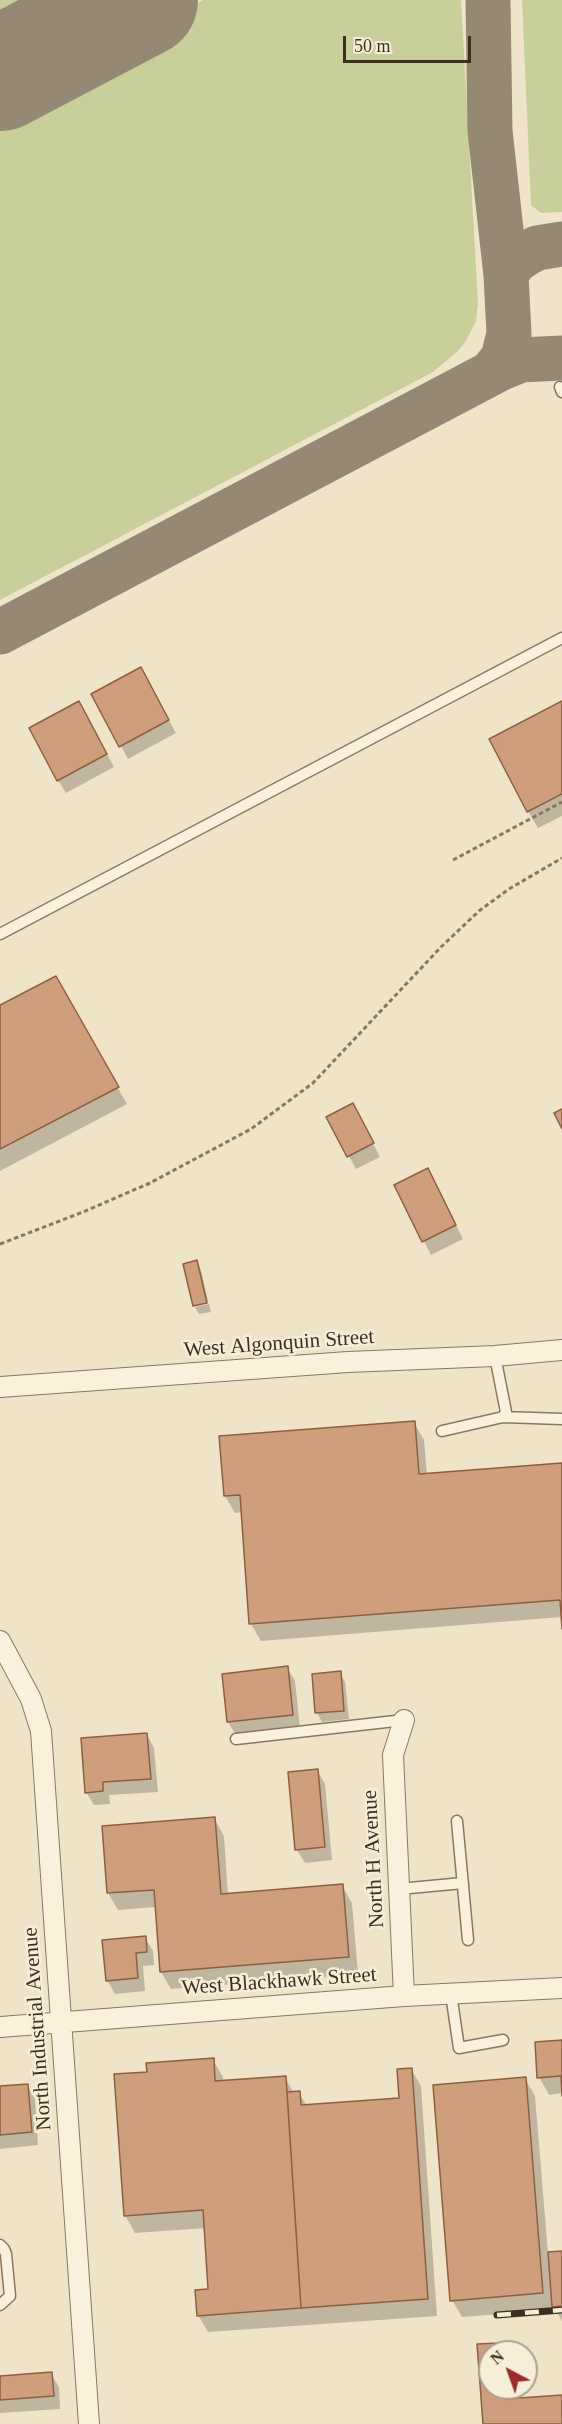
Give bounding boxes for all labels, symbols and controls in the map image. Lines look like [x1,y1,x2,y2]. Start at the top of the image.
scale bar [346,24,474,62]
text: 50 m [354,36,391,56]
street label: West Algonquin Street [183,1325,375,1363]
street label: North H Avenue [358,1789,390,1929]
street label: North Industrial Avenue [18,1927,58,2131]
street label: West Blackhawk Street [181,1963,377,2001]
north arrow [478,2340,538,2400]
text: N [487,2347,507,2368]

